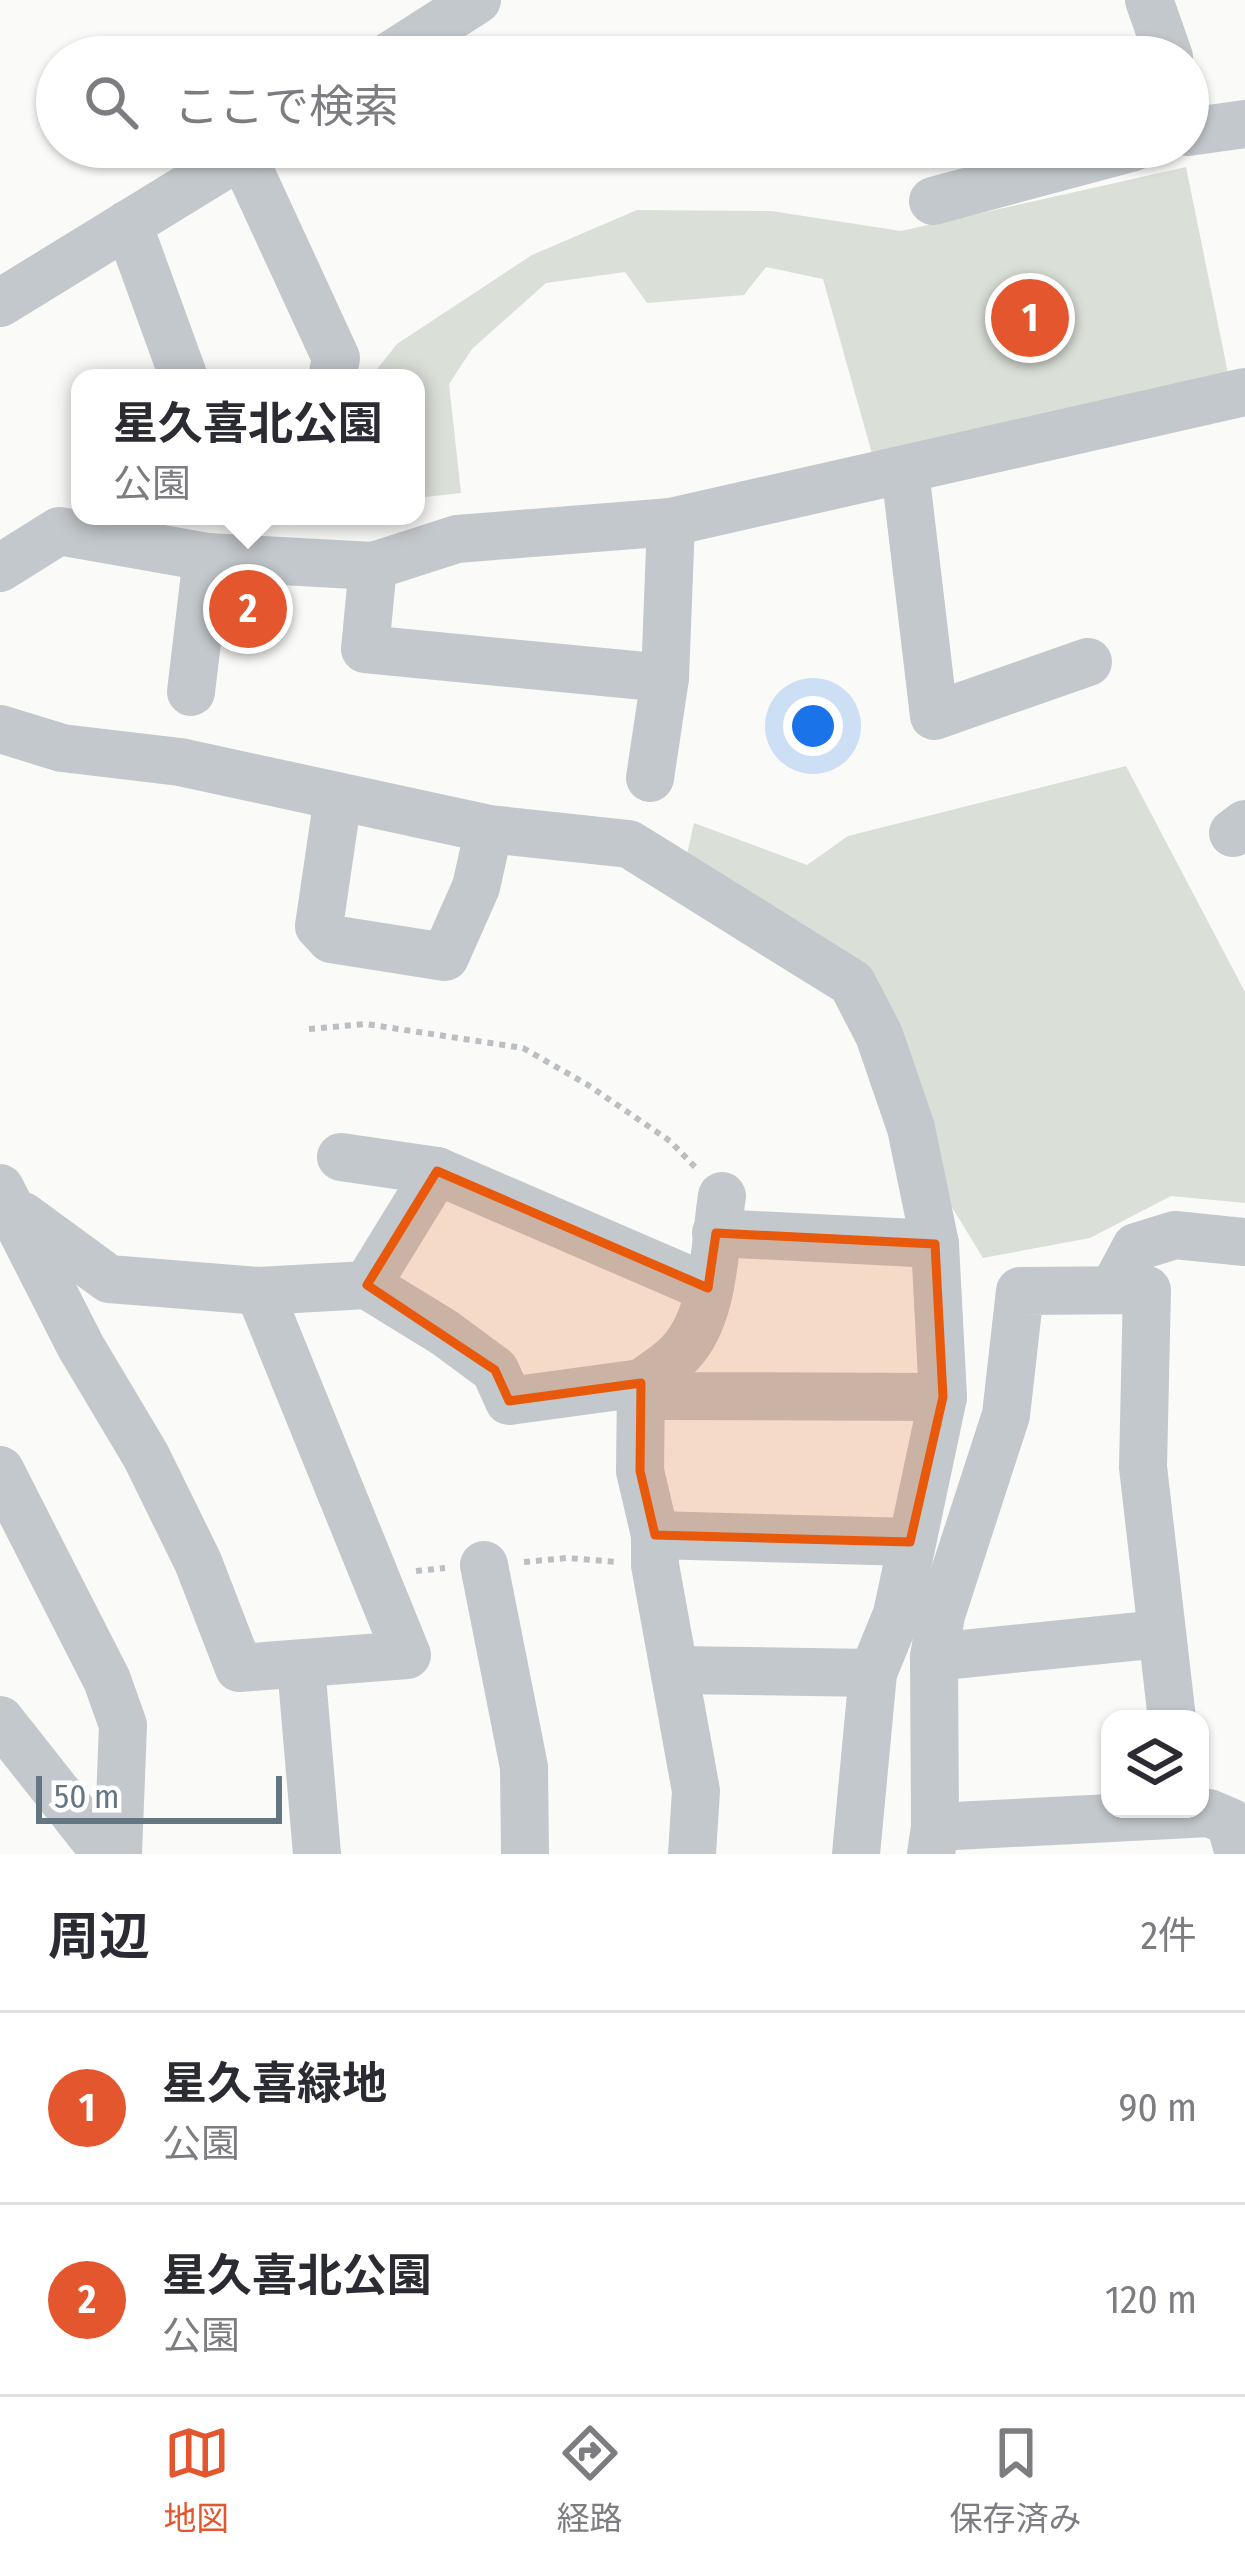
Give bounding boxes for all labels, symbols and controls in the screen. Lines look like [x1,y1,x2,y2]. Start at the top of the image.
search box [36,36,1209,168]
icon: search [78,69,144,135]
text: ここで検索 [174,80,399,134]
pin: 1 [991,273,1069,363]
popup [71,369,425,525]
text: 星久喜北公園 [113,397,383,451]
text: 公園 [113,461,191,507]
pin: 2 [209,564,287,654]
your location [783,696,843,756]
map controls [1101,1710,1209,1818]
button: layers [1101,1710,1209,1818]
scale bar [36,1770,282,1823]
text: 50 m [54,1777,119,1817]
text: 周辺 [48,1906,150,1968]
text: 2件 [1141,1913,1197,1959]
text: 星久喜緑地 [162,2057,387,2111]
text: 1 [79,2085,95,2131]
text: 90 m [1119,2085,1197,2131]
text: 公園 [162,2121,240,2167]
text: 星久喜北公園 [162,2249,432,2303]
text: 2 [78,2277,96,2323]
text: 120 m [1105,2277,1197,2323]
text: 公園 [162,2313,240,2359]
tab: 地図 [164,2420,230,2540]
tab: 経路 [557,2420,623,2540]
tab: 保存済み [950,2420,1082,2540]

